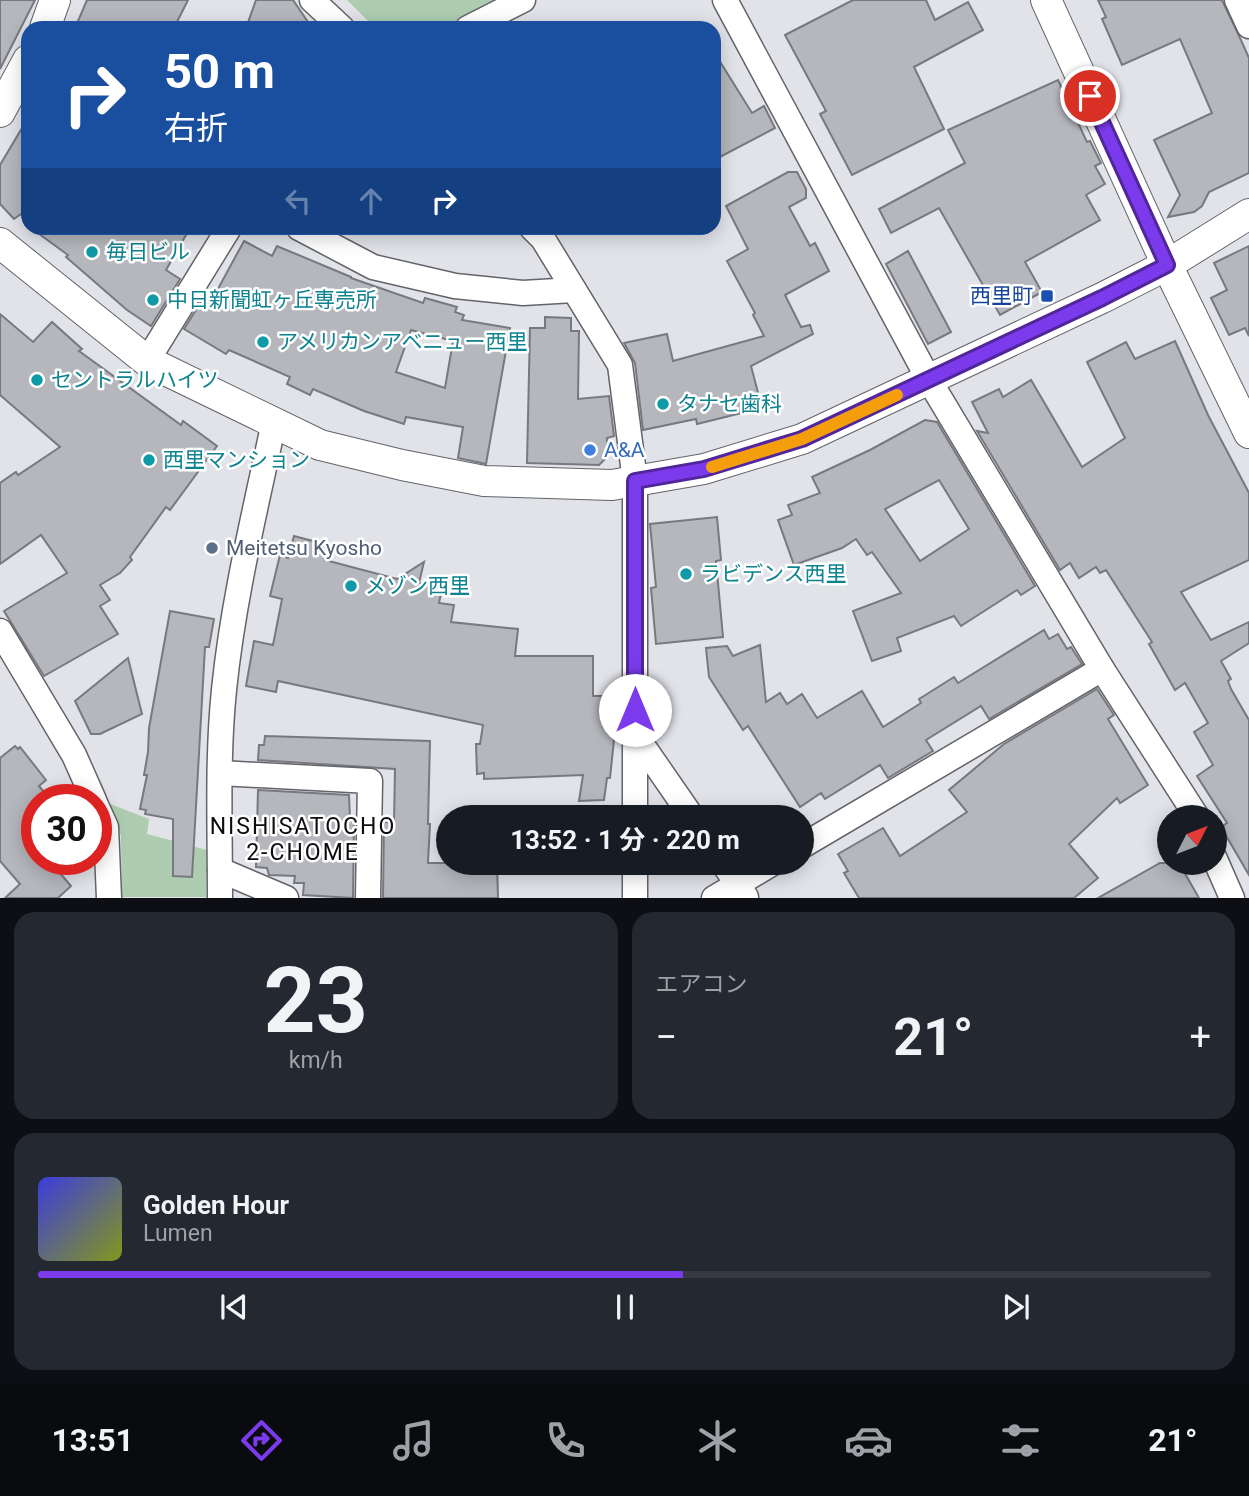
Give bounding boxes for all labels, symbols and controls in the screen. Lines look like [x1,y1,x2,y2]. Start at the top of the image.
text: 50 m [164,43,275,100]
icon: right [49,49,140,140]
pin [1060,66,1120,126]
icon: arrive [1071,77,1109,115]
text: 右折 [164,109,228,147]
icon: left [279,182,317,220]
icon: ahead [352,182,390,220]
icon: right [425,182,463,220]
place label: 毎日ビル [106,240,190,264]
marker: 毎日ビル [84,244,100,260]
place label: 西里町 [970,284,1033,308]
place label: 中日新聞虹ヶ丘専売所 [167,288,377,312]
marker: 西里町 [1039,288,1055,304]
marker: 中日新聞虹ヶ丘専売所 [145,292,161,308]
place label: アメリカンアベニュー西里 [277,330,528,354]
marker: アメリカンアベニュー西里 [255,334,271,350]
place label: セントラルハイツ [51,368,219,392]
marker: セントラルハイツ [29,372,45,388]
place label: タナセ歯科 [677,392,782,416]
marker: タナセ歯科 [655,396,671,412]
place label: A&A [604,438,645,462]
marker: A&A [582,442,598,458]
place label: 西里マンション [163,448,310,472]
marker: 西里マンション [141,452,157,468]
place label: Meitetsu Kyosho [226,536,382,560]
marker: Meitetsu Kyosho [204,540,220,556]
place label: ラビデンス西里 [700,562,847,586]
marker: ラビデンス西里 [678,566,694,582]
place label: メゾン西里 [365,574,470,598]
marker: メゾン西里 [343,578,359,594]
position arrow [598,673,672,747]
speed limit sign: 30 [21,784,112,875]
north arrow [1157,805,1227,875]
map controls [1157,805,1227,875]
district label: NISHISATOCHO 2-CHOME [210,813,396,866]
text: 13:52 · 1 分 · 220 m [510,825,740,855]
text: 23 [264,948,368,1054]
text: エアコン [656,971,748,998]
text: 21° [893,1007,973,1068]
text: − [656,1015,677,1059]
text: + [1189,1015,1211,1059]
text: km/h [289,1047,343,1074]
text: Golden Hour [143,1190,289,1220]
text: Lumen [143,1220,213,1247]
icon: previous [215,1288,253,1326]
icon: pause [606,1288,644,1326]
icon: next [997,1288,1035,1326]
icon: directions [237,1416,286,1465]
icon: music [389,1416,438,1465]
icon: phone [541,1416,590,1465]
icon: climate [693,1416,742,1465]
icon: car [844,1416,893,1465]
icon: filters [996,1416,1045,1465]
text: 13:51 [51,1421,134,1459]
text: 21° [1148,1421,1197,1459]

